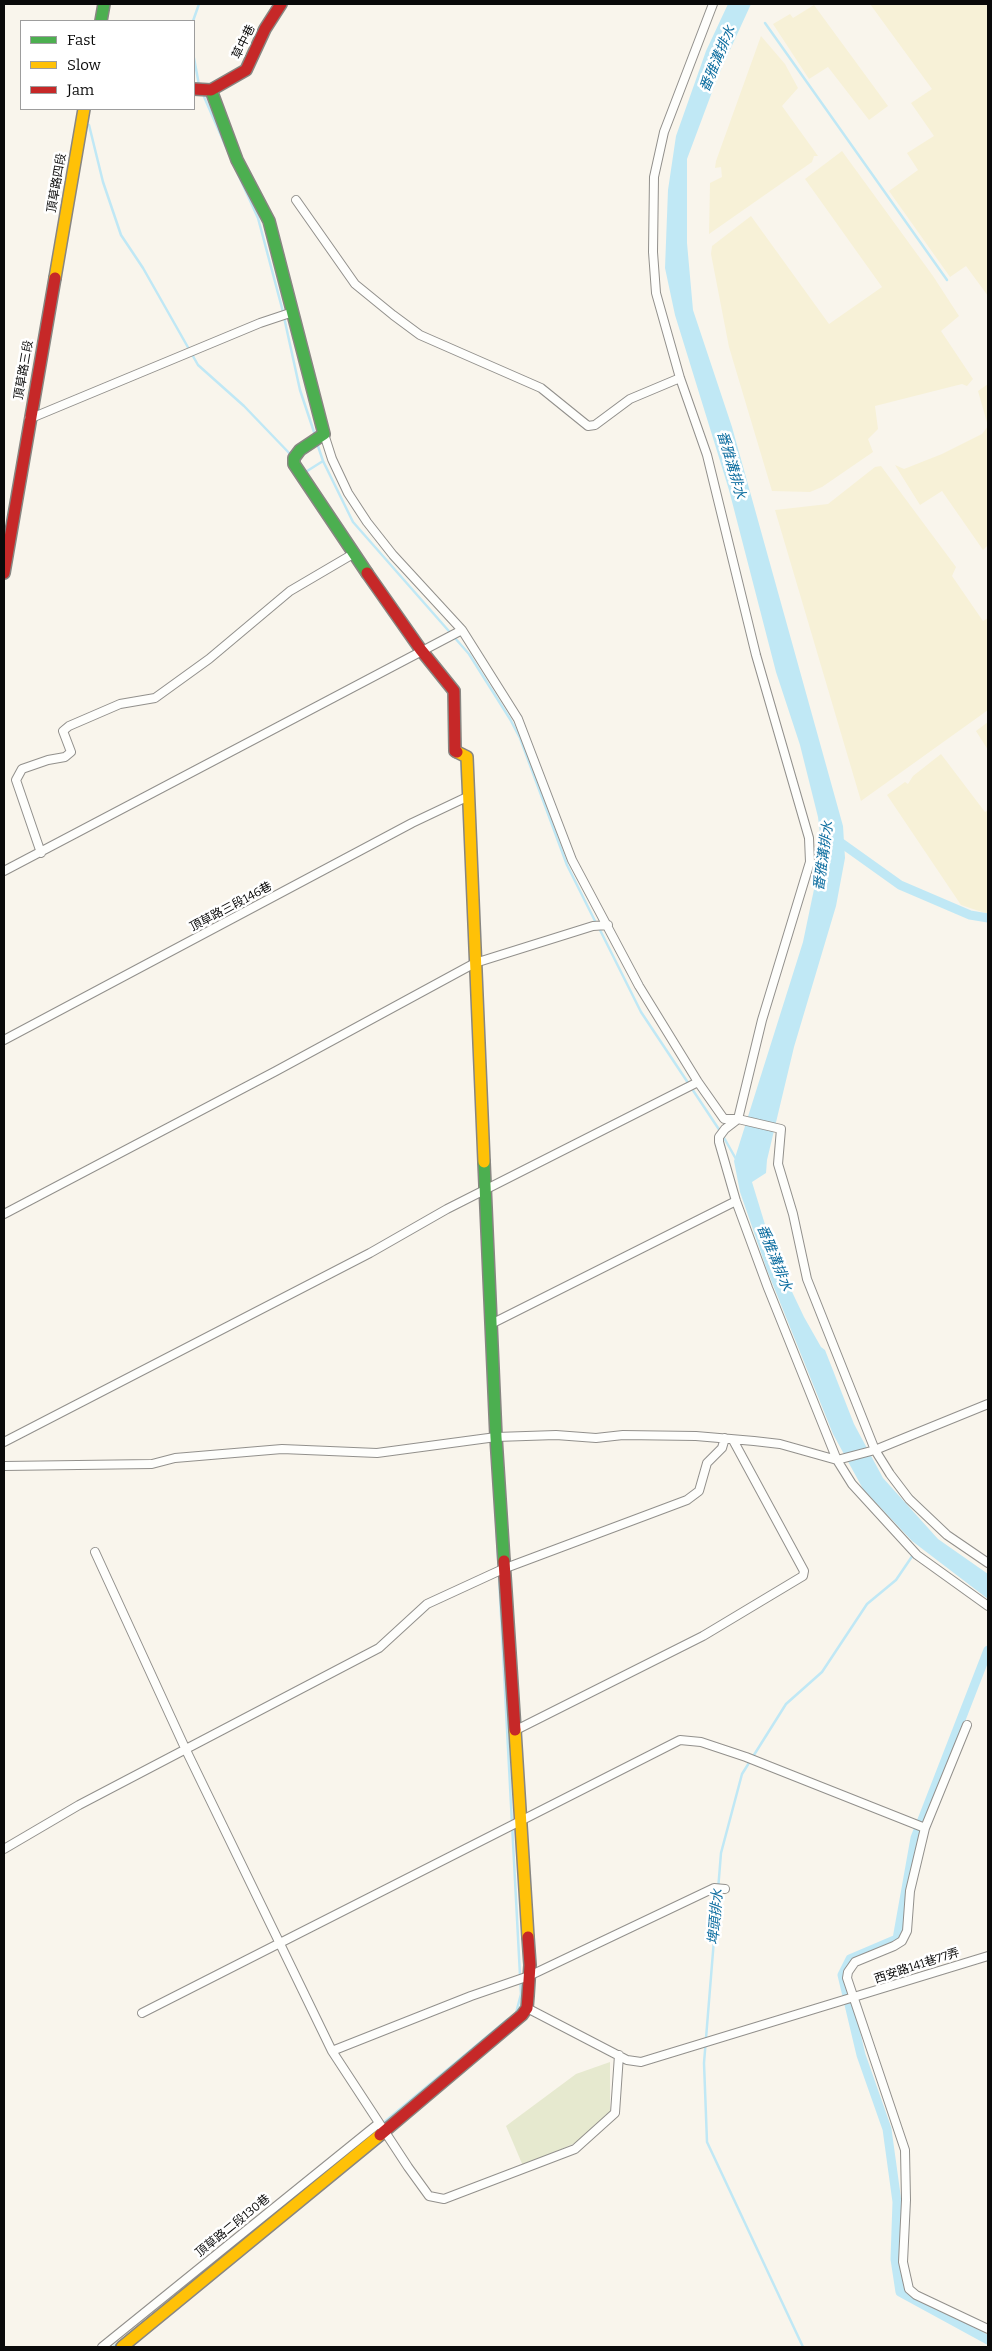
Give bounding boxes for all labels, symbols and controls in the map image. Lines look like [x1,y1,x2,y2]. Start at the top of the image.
legend [20,20,195,110]
street label: 草中巷 [230,23,258,61]
water label: 番雅溝排水 [697,24,739,94]
text: Fast [67,31,96,49]
text: Slow [67,56,101,74]
text: Jam [67,81,94,99]
street label: 頂草路四段 [45,152,69,214]
street label: 頂草路三段 [12,339,36,401]
water label: 番雅溝排水 [713,429,749,501]
water label: 番雅溝排水 [811,820,837,892]
street label: 頂草路三段146巷 [187,879,275,935]
water label: 番雅溝排水 [753,1222,795,1294]
water label: 埤頭排水 [705,1888,727,1946]
street label: 西安路141巷77弄 [873,1945,961,1987]
street label: 頂草路二段130巷 [193,2192,273,2260]

